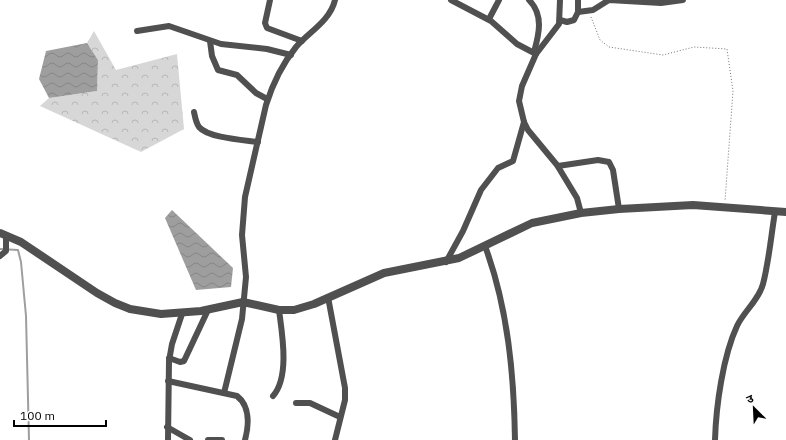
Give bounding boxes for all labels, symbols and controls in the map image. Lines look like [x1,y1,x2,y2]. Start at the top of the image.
north arrow [734,388,774,428]
text: उ [744,391,756,407]
scale bar [14,402,106,428]
text: 100 m [20,408,55,423]

